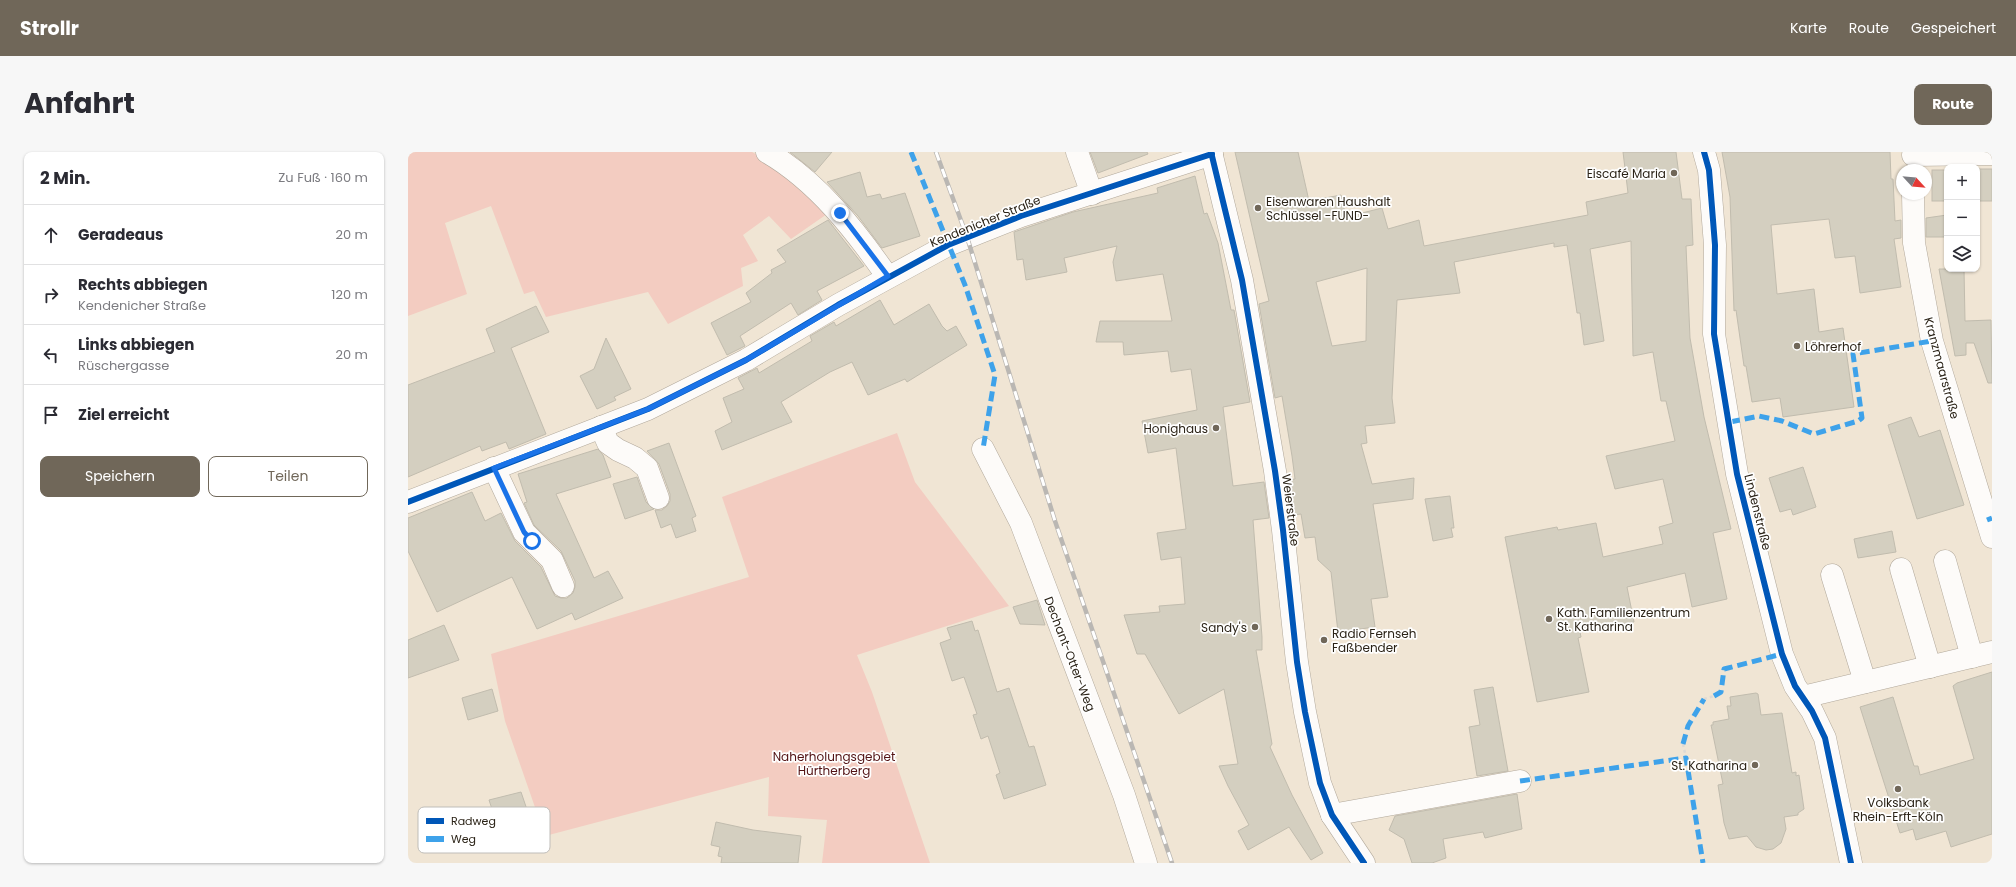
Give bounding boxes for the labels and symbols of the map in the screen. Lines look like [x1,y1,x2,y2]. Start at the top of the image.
north arrow [1896,164,1932,200]
place label: Eiscafé Maria [1587,165,1666,182]
marker: Eiscafé Maria [1669,168,1679,178]
street label: Kendenicher Straße [927,191,1043,251]
place label: Eisenwaren Haushalt Schlüssel -FUND- [1266,193,1391,224]
marker: Eisenwaren Haushalt Schlüssel -FUND- [1253,203,1263,213]
route end [831,204,849,222]
street label: Kranzmaarstraße [1920,315,1964,421]
place label: Löhrerhof [1805,338,1861,355]
marker: Löhrerhof [1792,341,1802,351]
place label: Honighaus [1144,420,1208,437]
marker: Honighaus [1211,423,1221,433]
street label: Lindenstraße [1740,472,1776,552]
street label: Weierstraße [1278,473,1304,547]
route start [523,532,541,550]
street label: Dechant-Otter-Weg [1040,594,1100,714]
place label: Kath. Familienzentrum St. Katharina [1557,604,1690,635]
marker: Kath. Familienzentrum St. Katharina [1544,614,1554,624]
place label: Sandy's [1201,619,1247,636]
marker: Sandy's [1250,622,1260,632]
place label: Radio Fernseh Faßbender [1332,625,1416,656]
marker: Radio Fernseh Faßbender [1319,635,1329,645]
park label: Naherholungsgebiet Hürtherberg [773,748,895,779]
place label: St. Katharina [1671,757,1747,774]
marker: St. Katharina [1750,760,1760,770]
marker: Volksbank Rhein-Erft-Köln [1893,784,1903,794]
place label: Volksbank Rhein-Erft-Köln [1853,794,1943,825]
legend [418,807,550,853]
text: Radweg [451,813,496,829]
text: Weg [451,831,476,847]

